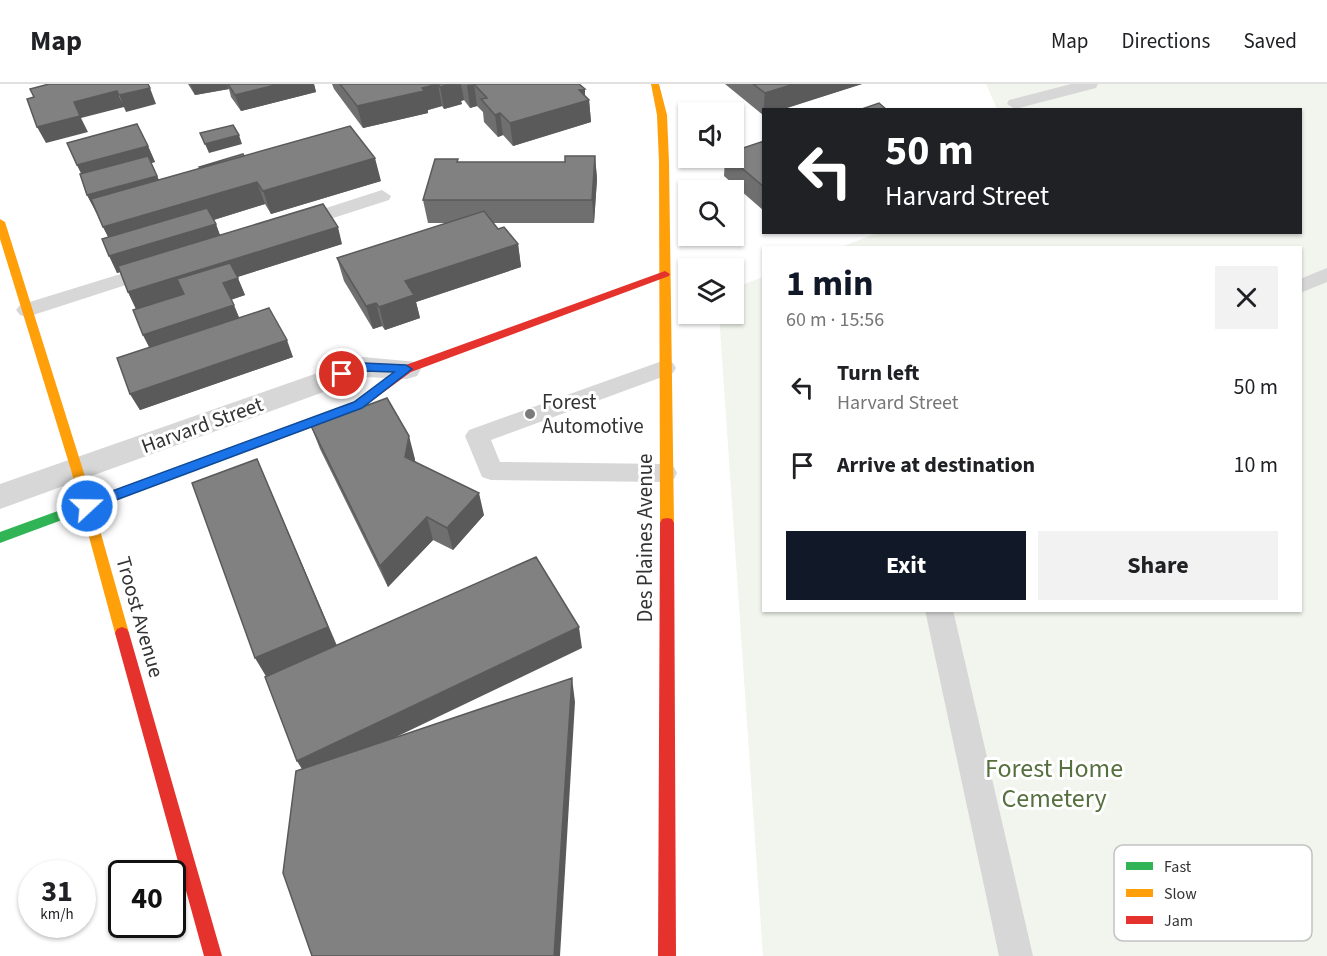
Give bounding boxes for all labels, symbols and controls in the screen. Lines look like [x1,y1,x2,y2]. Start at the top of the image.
text: Map [30,21,82,61]
text: Map [1051,26,1089,56]
text: Directions [1122,26,1210,56]
text: Saved [1243,26,1297,56]
map controls [678,102,744,324]
button: sound [678,102,744,168]
text: 50 m [885,121,974,181]
icon: left [786,132,864,210]
text: Harvard Street [885,177,1049,216]
button: search [678,180,744,246]
button: layers [678,258,744,324]
text: 1 min [786,258,874,309]
button: close [1215,266,1278,329]
text: 60 m · 15:56 [786,306,884,334]
pin [316,348,367,399]
icon: arrive [325,357,358,390]
text: Turn left [837,357,919,389]
icon: left [786,371,819,404]
text: 50 m [1233,371,1278,403]
place label: Forest Automotive [542,387,644,441]
street label: Harvard Street [137,389,267,461]
text: Harvard Street [837,389,959,417]
marker: Forest Automotive [523,407,537,421]
icon: arrive [786,449,819,482]
text: Arrive at destination [837,449,1035,481]
text: 10 m [1233,449,1278,481]
street label: Des Plaines Avenue [630,454,660,622]
position arrow [55,474,119,538]
button: Exit [786,531,1026,600]
button: Share [1038,531,1278,600]
street label: Troost Avenue [108,553,172,681]
park label: Forest Home Cemetery [985,750,1123,817]
legend [1114,845,1312,941]
text: Fast [1164,856,1192,878]
speed limit sign: 40 [108,860,186,938]
text: 31 [41,870,73,913]
text: Slow [1164,883,1197,905]
text: km/h [40,904,74,925]
text: Jam [1164,910,1193,932]

